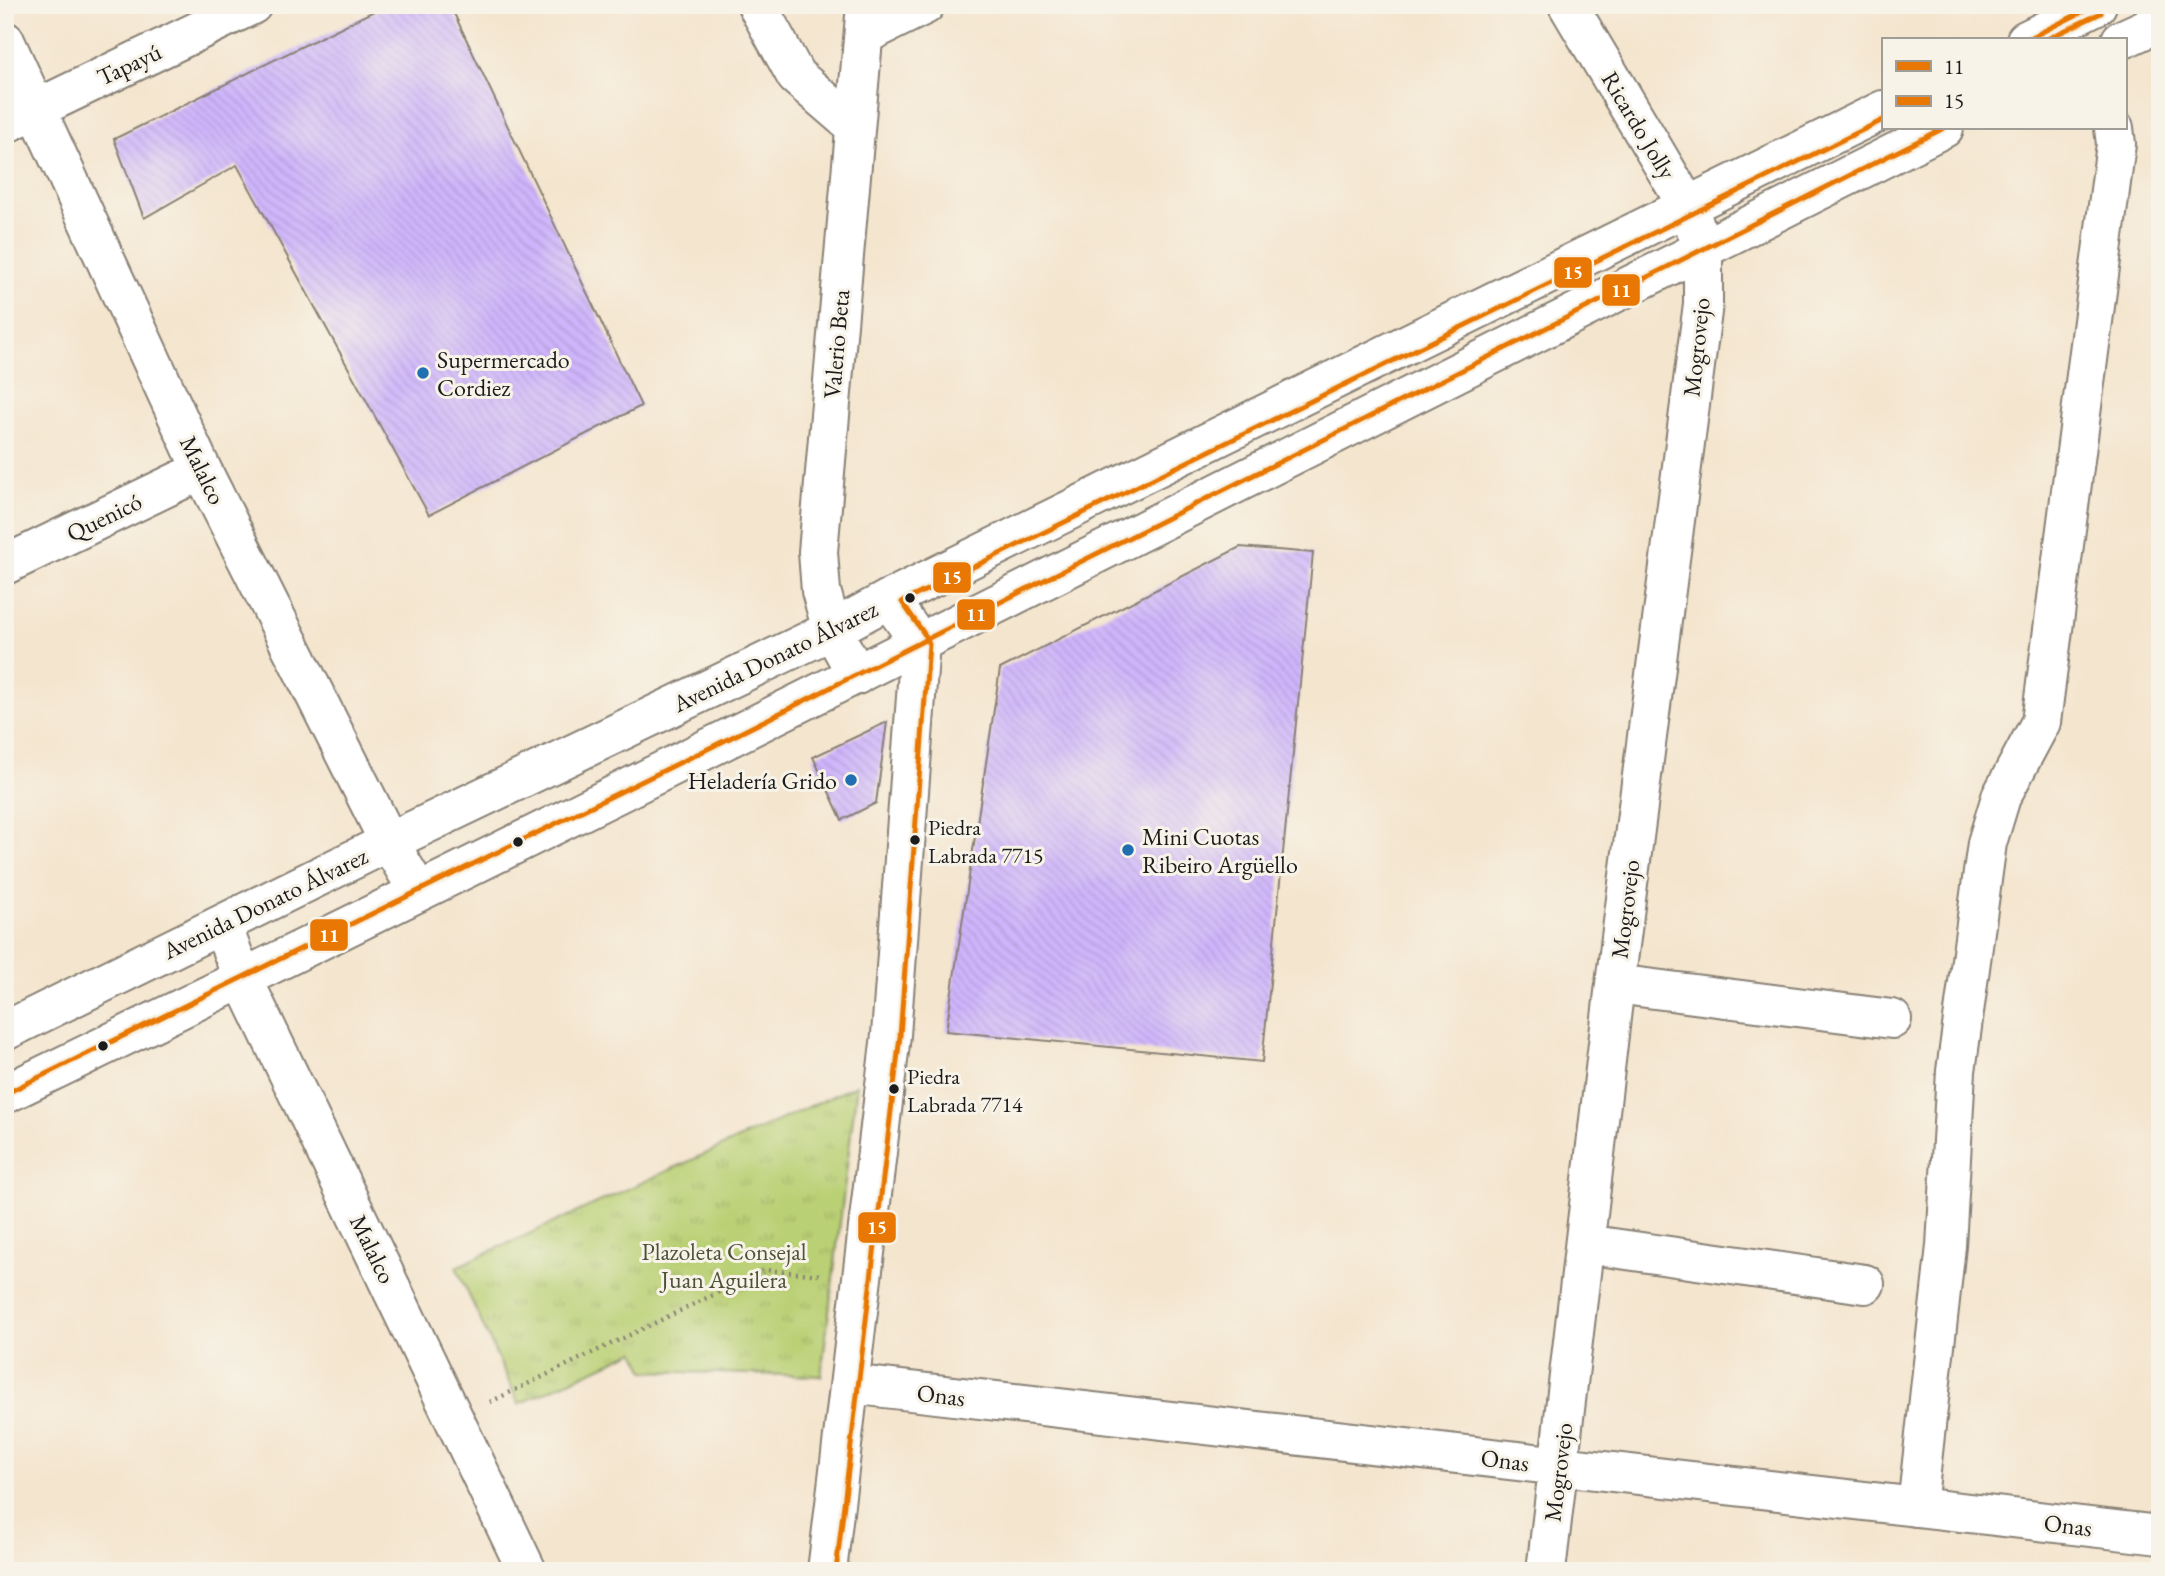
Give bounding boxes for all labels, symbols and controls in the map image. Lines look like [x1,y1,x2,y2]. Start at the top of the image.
street label: Tapayú [92,36,167,92]
legend [1882,38,2126,130]
text: 11 [1944,53,1964,80]
street label: Ricardo Jolly [1595,65,1684,185]
text: 15 [1944,87,1964,114]
line badge: 15 [1553,256,1593,289]
text: 15 [1563,260,1583,285]
line badge: 11 [1601,273,1641,307]
text: 11 [1611,278,1631,303]
street label: Valerio Beta [816,288,856,400]
street label: Mogrovejo [1675,296,1717,398]
place label: Supermercado Cordiez [437,344,570,403]
marker: Supermercado Cordiez [415,365,431,381]
street label: Malalco [173,430,233,510]
street label: Quenicó [61,485,147,548]
line badge: 15 [932,561,972,594]
text: 15 [942,565,962,590]
unlabelled marker [903,591,917,605]
street label: Avenida Donato Álvarez [667,593,883,720]
line badge: 11 [956,598,996,631]
text: 11 [966,602,986,627]
place label: Heladería Grido [688,765,837,796]
marker: Heladería Grido [843,772,859,788]
place label: Piedra Labrada 7715 [928,813,1044,870]
place label: Mini Cuotas Ribeiro Argüello [1142,821,1298,880]
marker: Piedra Labrada 7715 [908,833,922,847]
unlabelled marker [511,835,525,849]
street label: Avenida Donato Álvarez [157,840,373,967]
marker: Mini Cuotas Ribeiro Argüello [1120,842,1136,858]
street label: Mogrovejo [1604,858,1646,960]
line badge: 11 [309,918,349,952]
text: 11 [319,923,339,948]
unlabelled marker [96,1039,110,1053]
place label: Piedra Labrada 7714 [907,1062,1023,1119]
marker: Piedra Labrada 7714 [887,1082,901,1096]
street label: Malalco [343,1209,403,1289]
line badge: 15 [857,1211,897,1244]
text: 15 [867,1215,887,1240]
park label: Plazoleta Consejal Juan Aguilera [641,1236,807,1295]
street label: Onas [915,1377,967,1413]
street label: Mogrovejo [1537,1421,1579,1523]
street label: Onas [1479,1442,1531,1478]
street label: Onas [2042,1507,2094,1543]

